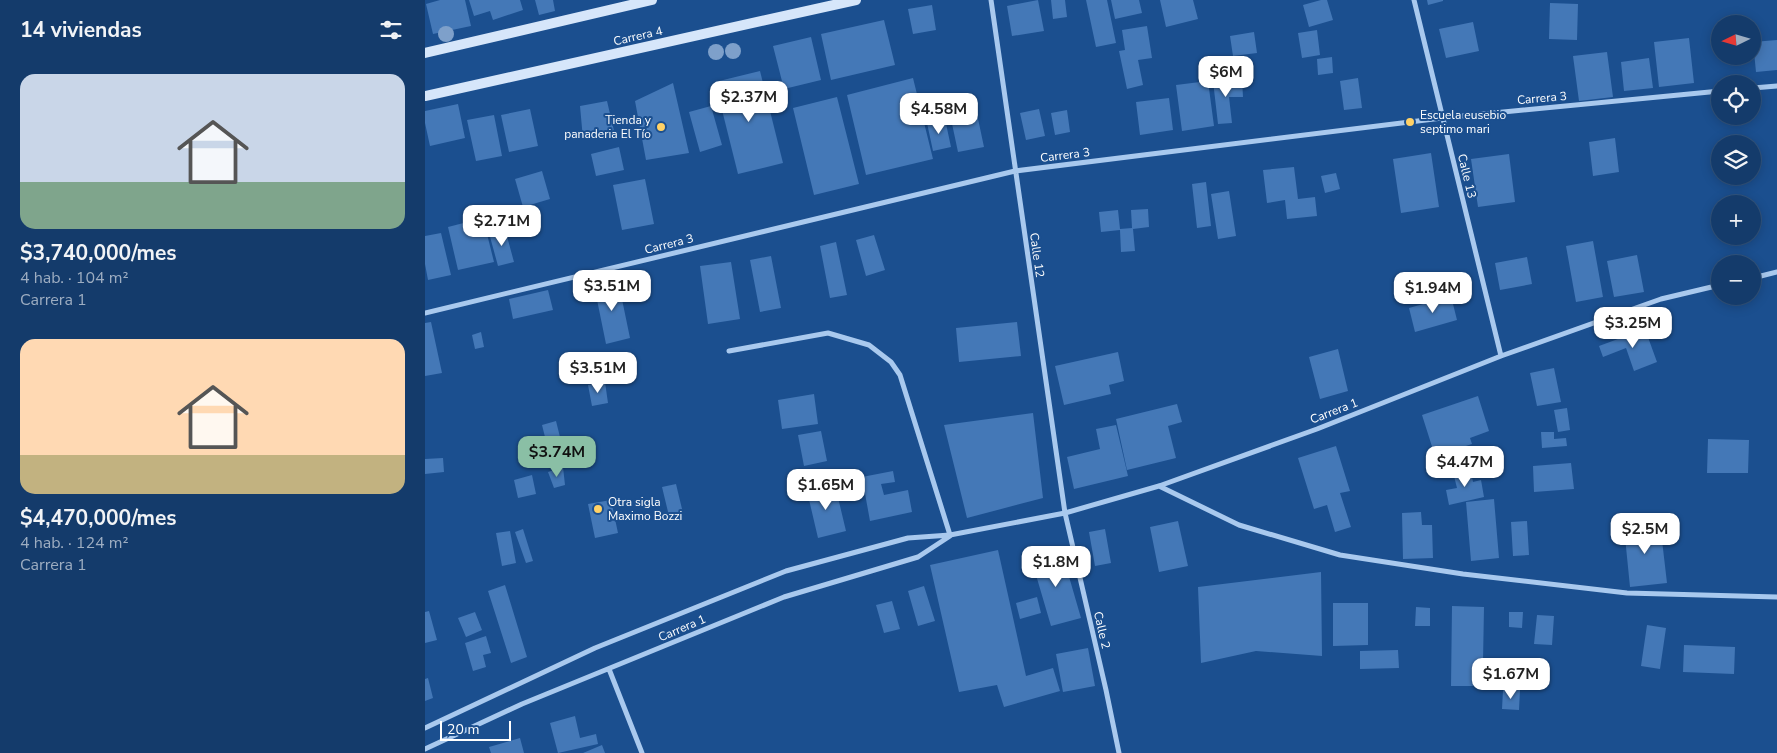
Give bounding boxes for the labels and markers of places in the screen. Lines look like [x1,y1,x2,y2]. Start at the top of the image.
pin: $6M [1202,56,1250,98]
pin: $2.37M [708,80,790,123]
pin: $4.58M [898,92,980,135]
place label: Escuela eusebio septimo mari [1420,107,1506,137]
place label: Tienda y panaderia El Tío [564,112,652,142]
marker: Escuela eusebio septimo mari [1404,116,1416,128]
marker: Tienda y panaderia El Tío [655,121,667,133]
pin: $2.71M [461,204,543,247]
pin: $3.51M [571,270,653,312]
pin: $1.94M [1392,272,1474,314]
pin: $3.25M [1592,306,1674,349]
pin: $3.51M [557,352,639,394]
pin: $3.74M [516,436,598,478]
pin: $4.47M [1424,446,1506,488]
pin: $1.65M [785,468,867,511]
place label: Otra sigla Maximo Bozzi [608,494,682,524]
marker: Otra sigla Maximo Bozzi [592,503,604,515]
pin: $2.5M [1610,512,1680,555]
pin: $1.8M [1021,546,1091,588]
pin: $1.67M [1470,658,1552,700]

